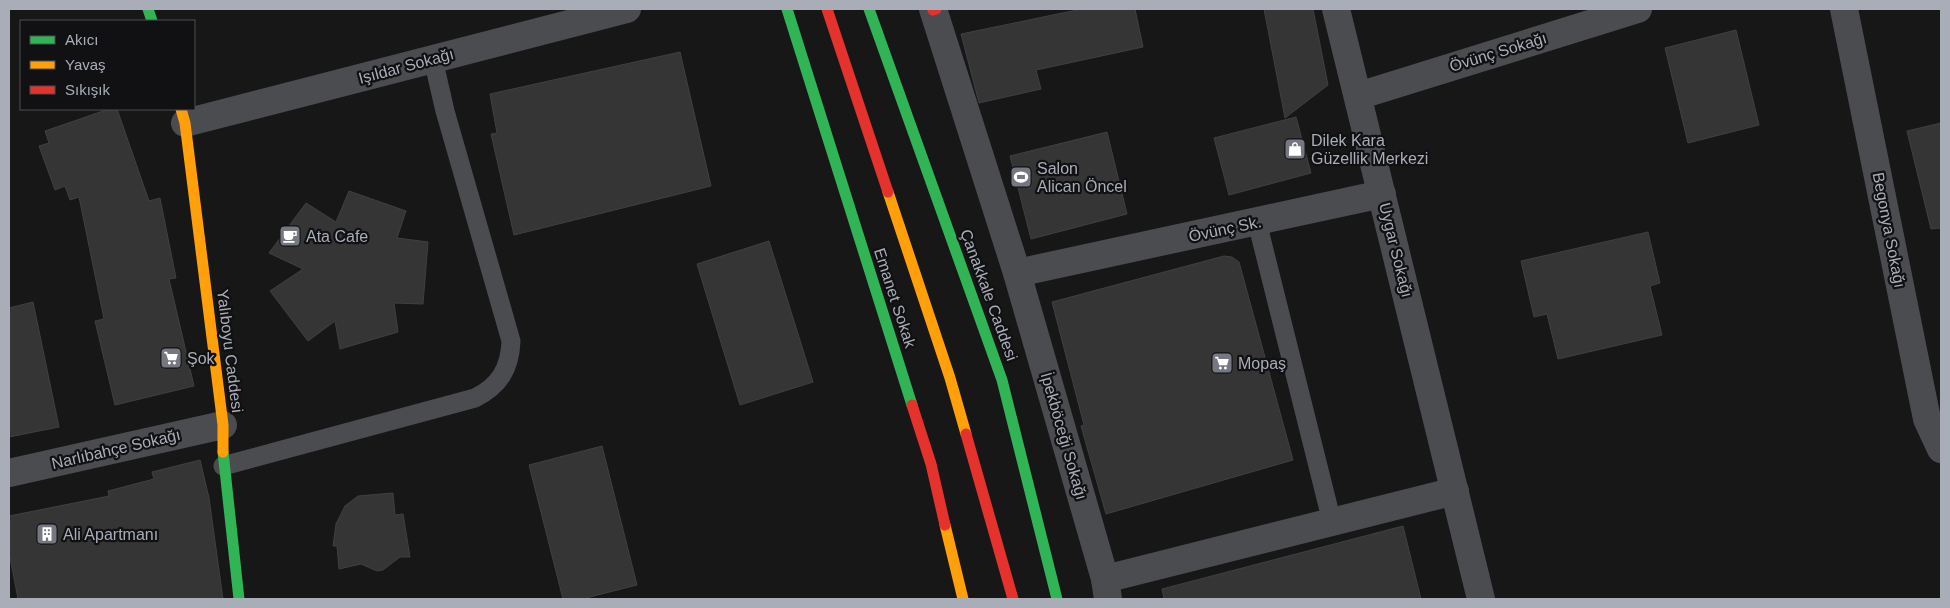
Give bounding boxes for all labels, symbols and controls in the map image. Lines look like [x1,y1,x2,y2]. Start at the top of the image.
legend [20,20,195,110]
street label: Övünç Sokağı [1447,29,1549,75]
text: Akıcı [65,31,98,48]
street label: Işıldar Sokağı [357,45,455,87]
text: Yavaş [65,56,106,73]
text: Sıkışık [65,81,111,98]
place label: Dilek Kara Güzellik Merkezi [1311,132,1428,167]
shop icon: Dilek Kara Güzellik Merkezi [1283,137,1307,161]
place label: Salon Alican Öncel [1037,160,1127,195]
sports icon: Salon Alican Öncel [1009,165,1033,189]
street label: Begonya Sokağı [1869,171,1909,289]
street label: Uygar Sokağı [1376,201,1416,299]
street label: Övünç Sk. [1187,213,1263,245]
cafe icon: Ata Cafe [278,224,302,248]
street label: Çanakkale Caddesi [957,227,1021,363]
place label: Ata Cafe [306,228,368,245]
street label: Emanet Sokak [871,246,919,351]
street label: Yalıboyu Caddesi [214,288,246,414]
supermarket icon: Şok [159,346,183,370]
place label: Şok [187,350,216,367]
supermarket icon: Mopaş [1210,351,1234,375]
place label: Mopaş [1238,355,1286,372]
street label: İpekböceği Sokağı [1038,370,1091,502]
street label: Narlıbahçe Sokağı [50,426,182,472]
building icon: Ali Apartmanı [35,522,59,546]
place label: Ali Apartmanı [63,526,158,543]

